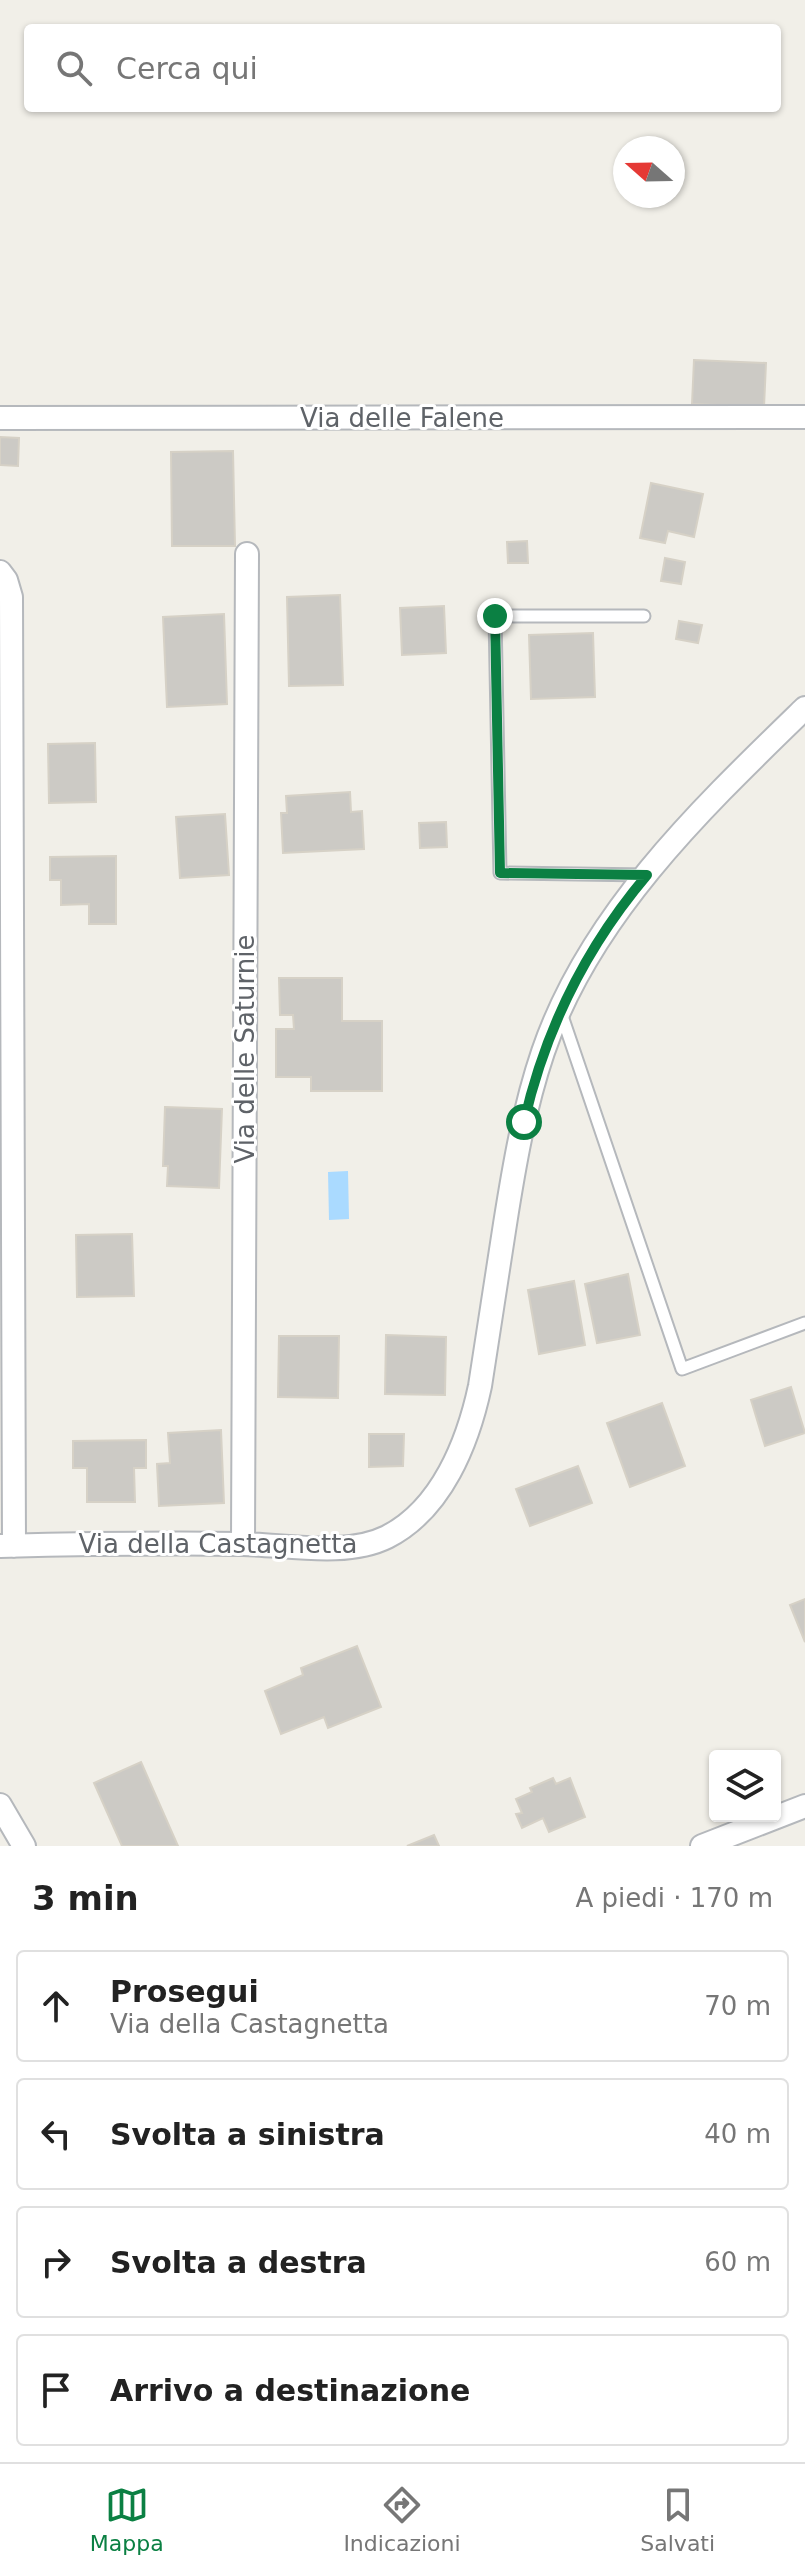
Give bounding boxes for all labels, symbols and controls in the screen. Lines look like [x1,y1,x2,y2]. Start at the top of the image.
search box [24,24,781,112]
icon: search [52,46,96,90]
text: Cerca qui [116,51,258,86]
north arrow [613,136,685,208]
street label: Via delle Falene [300,403,504,433]
route end [477,598,513,634]
street label: Via delle Saturnie [230,935,260,1163]
route start [506,1104,542,1140]
street label: Via della Castagnetta [79,1529,357,1559]
map controls [709,1750,781,1822]
button: layers [709,1750,781,1822]
text: 3 min [32,1878,139,1918]
text: A piedi · 170 m [575,1883,773,1913]
text: Prosegui [110,1974,259,2009]
icon: ahead [34,1984,78,2028]
text: 70 m [704,1991,771,2021]
text: Via della Castagnetta [110,2009,389,2039]
icon: left [34,2112,78,2156]
text: Svolta a sinistra [110,2117,385,2152]
text: 40 m [704,2119,771,2149]
icon: right [34,2240,78,2284]
text: Svolta a destra [110,2245,367,2280]
text: 60 m [704,2247,771,2277]
icon: arrive [34,2368,78,2412]
text: Arrivo a destinazione [110,2373,470,2408]
tab: Mappa [90,2483,164,2556]
tab: Indicazioni [343,2483,461,2556]
tab: Salvati [640,2483,715,2556]

